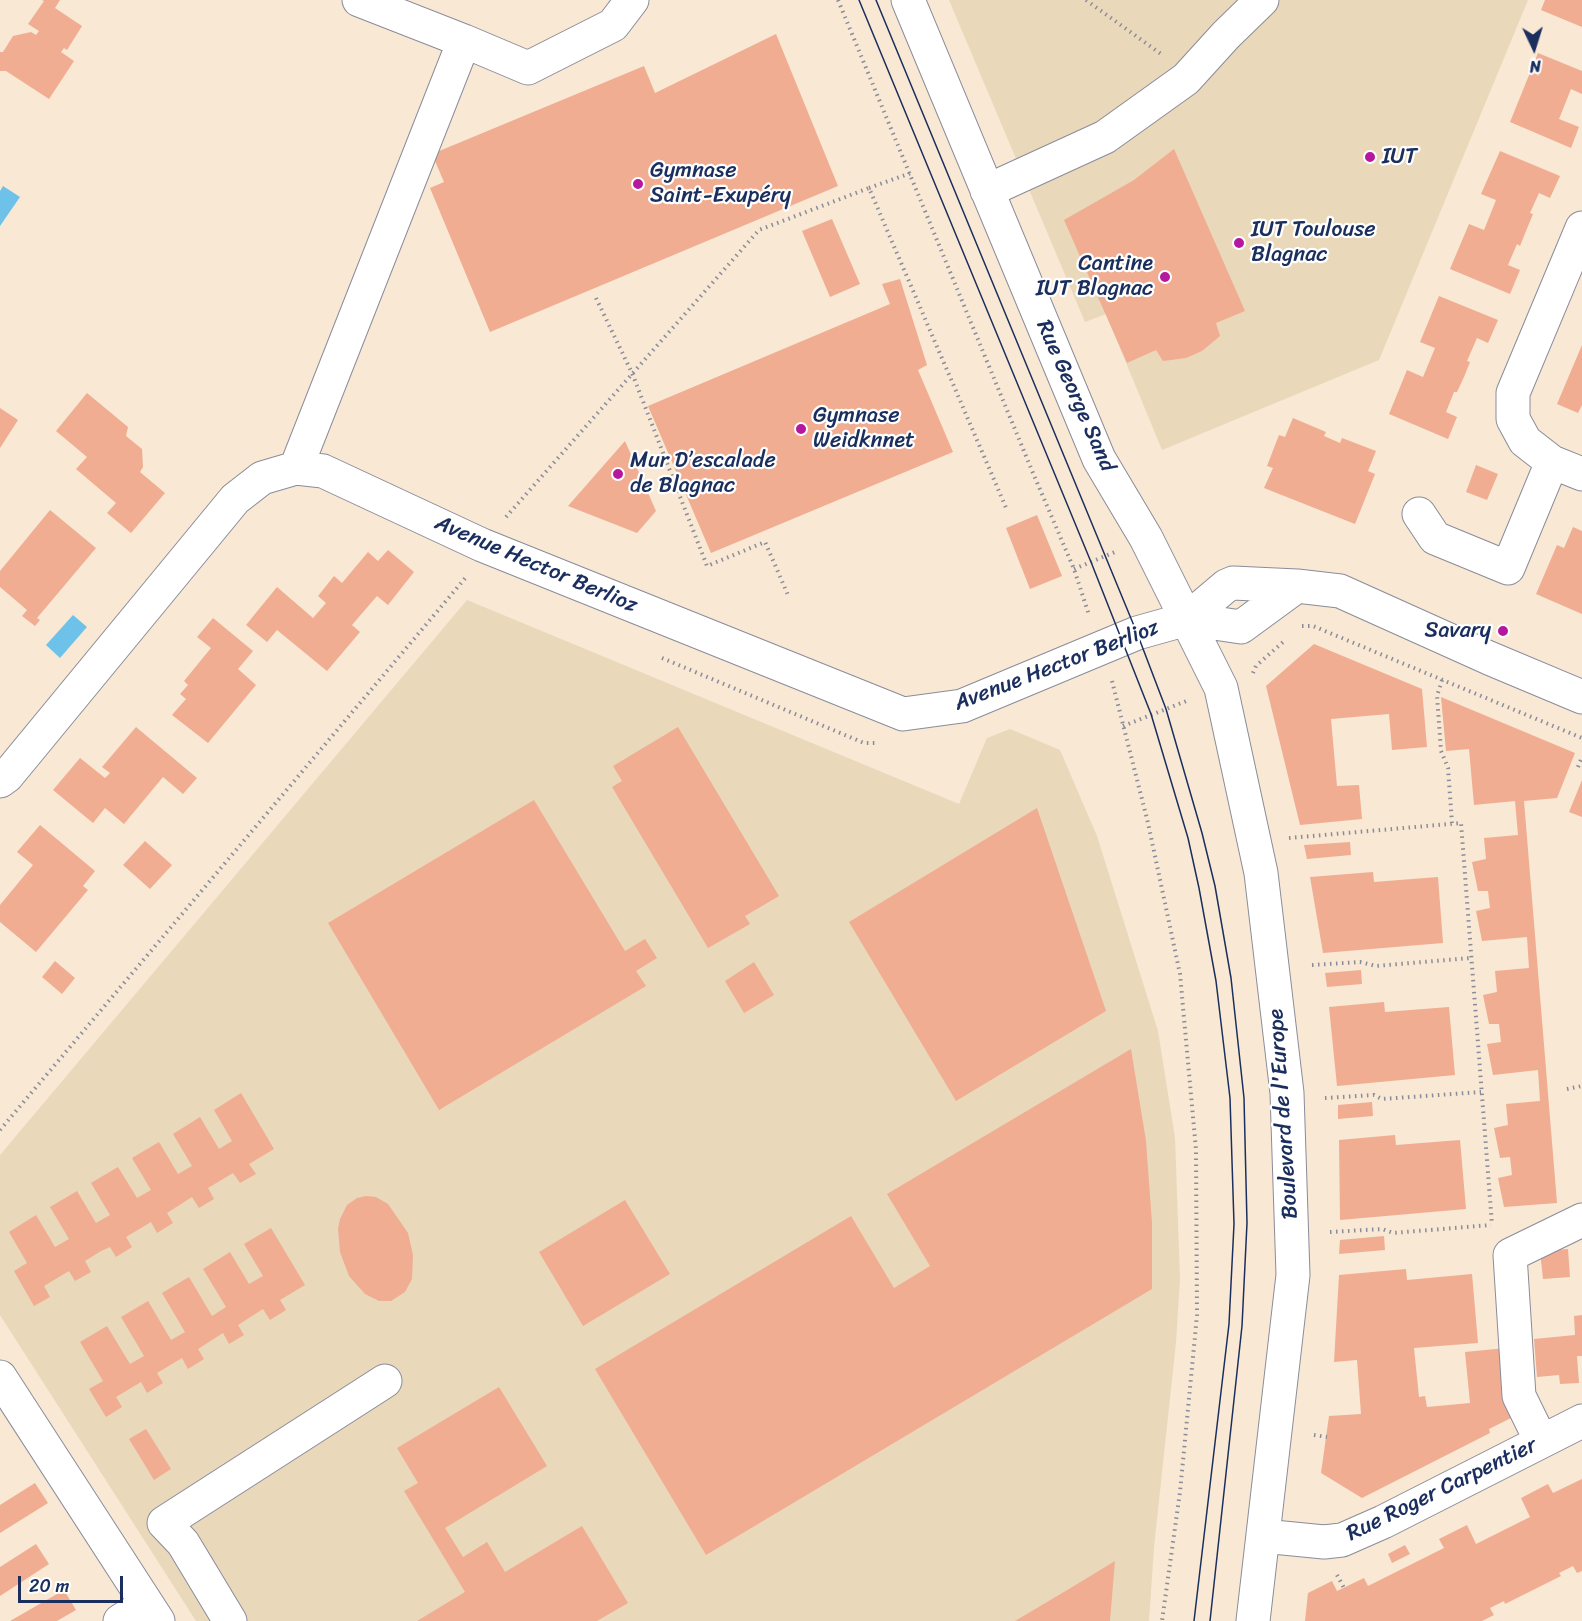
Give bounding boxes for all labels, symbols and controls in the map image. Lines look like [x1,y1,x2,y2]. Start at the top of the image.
north arrow [1504,18,1564,78]
text: N [1529,52,1542,81]
place label: IUT [1382,144,1417,170]
marker: IUT [1363,150,1377,164]
place label: Gymnase Saint-Exupéry [650,158,791,210]
marker: Gymnase Saint-Exupéry [631,177,645,191]
place label: IUT Toulouse Blagnac [1251,217,1376,268]
marker: IUT Toulouse Blagnac [1232,236,1246,250]
place label: Cantine IUT Blagnac [1036,251,1153,302]
marker: Cantine IUT Blagnac [1158,270,1172,284]
street label: Rue George Sand [1030,316,1120,476]
place label: Gymnase Weidknnet [813,403,915,454]
marker: Gymnase Weidknnet [794,422,808,436]
place label: Mur D’escalade de Blagnac [630,448,776,500]
marker: Mur D’escalade de Blagnac [611,467,625,481]
street label: Avenue Hector Berlioz [431,510,641,620]
street label: Avenue Hector Berlioz [951,615,1163,717]
place label: Savary [1425,618,1491,644]
marker: Savary [1496,624,1510,638]
street label: Boulevard de l'Europe [1263,1008,1305,1220]
street label: Rue Roger Carpentier [1342,1432,1542,1548]
scale bar [21,1564,126,1602]
text: 20 m [29,1570,69,1602]

